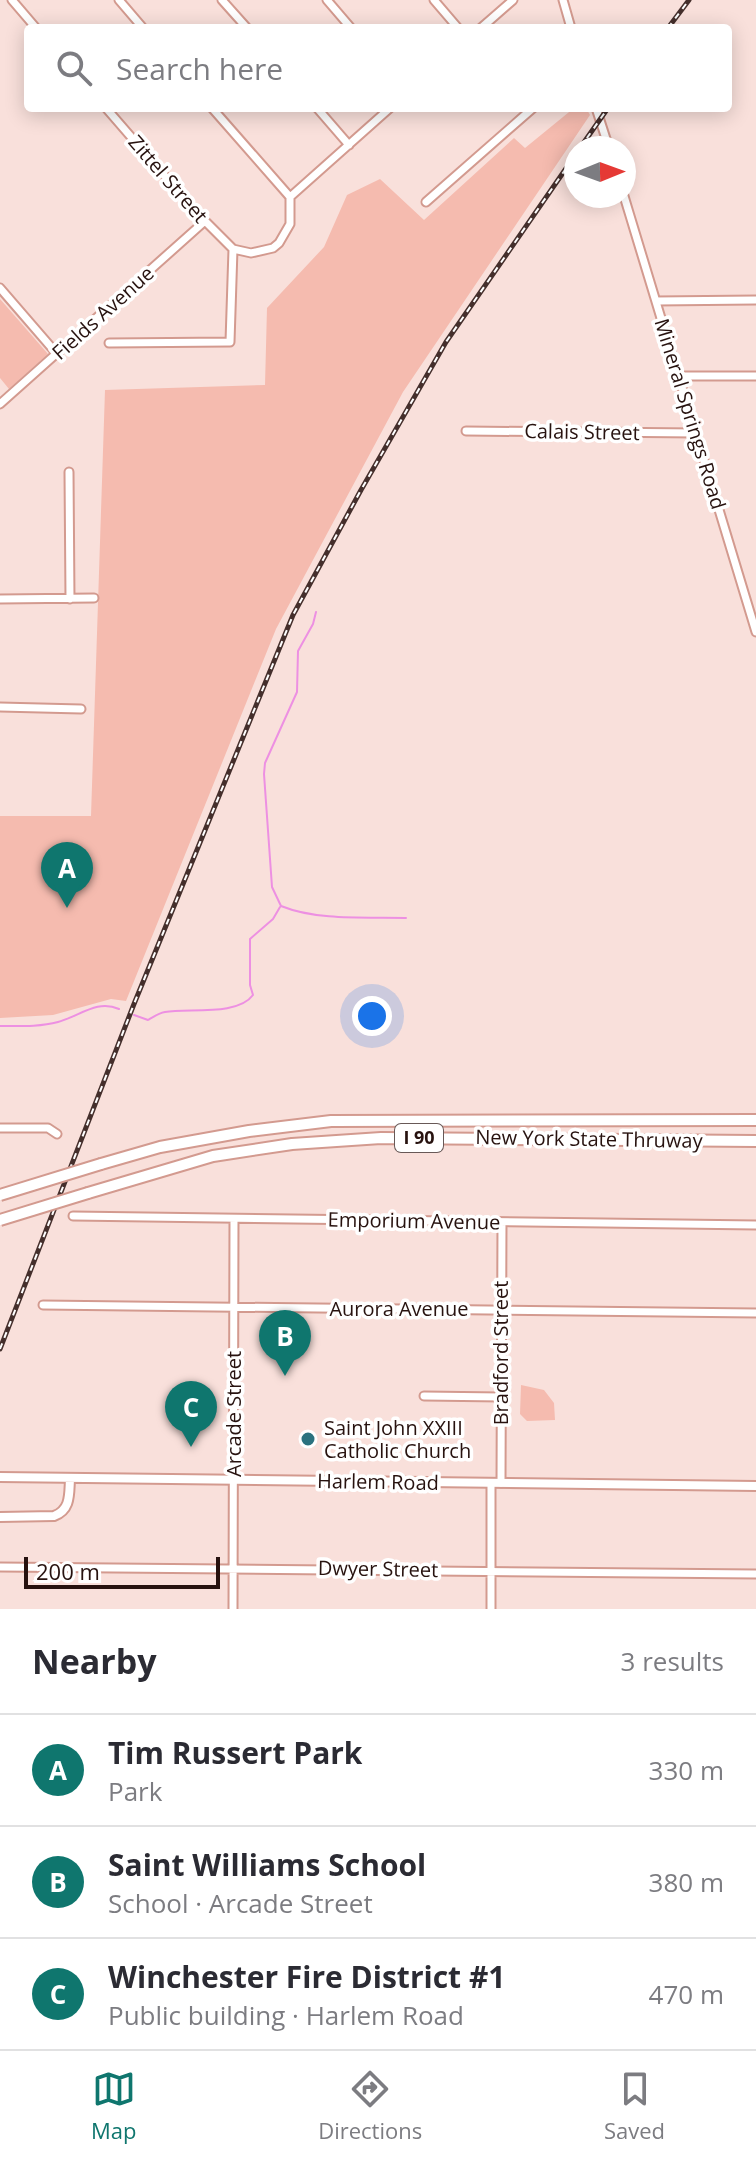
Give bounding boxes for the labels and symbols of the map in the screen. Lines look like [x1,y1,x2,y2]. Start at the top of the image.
street label: Zittel Street [123,129,214,228]
north arrow [564,136,636,208]
street label: Fields Avenue [46,260,159,366]
street label: Mineral Springs Road [649,315,732,513]
street label: Calais Street [524,417,640,446]
pin: A [41,842,93,908]
your location [352,996,392,1036]
street label: New York State Thruway [475,1123,704,1154]
road number: I 90 [395,1124,443,1152]
street label: Emporium Avenue [327,1205,501,1236]
street label: Bradford Street [487,1281,514,1425]
street label: Aurora Avenue [329,1295,469,1322]
pin: B [259,1310,311,1376]
street label: Arcade Street [220,1351,247,1477]
pin: C [165,1381,217,1447]
place label: Saint John XXIII Catholic Church [324,1414,471,1464]
marker: Saint John XXIII Catholic Church [299,1430,317,1448]
street label: Harlem Road [317,1467,439,1496]
scale bar [24,1553,220,1589]
street label: Dwyer Street [318,1554,438,1583]

